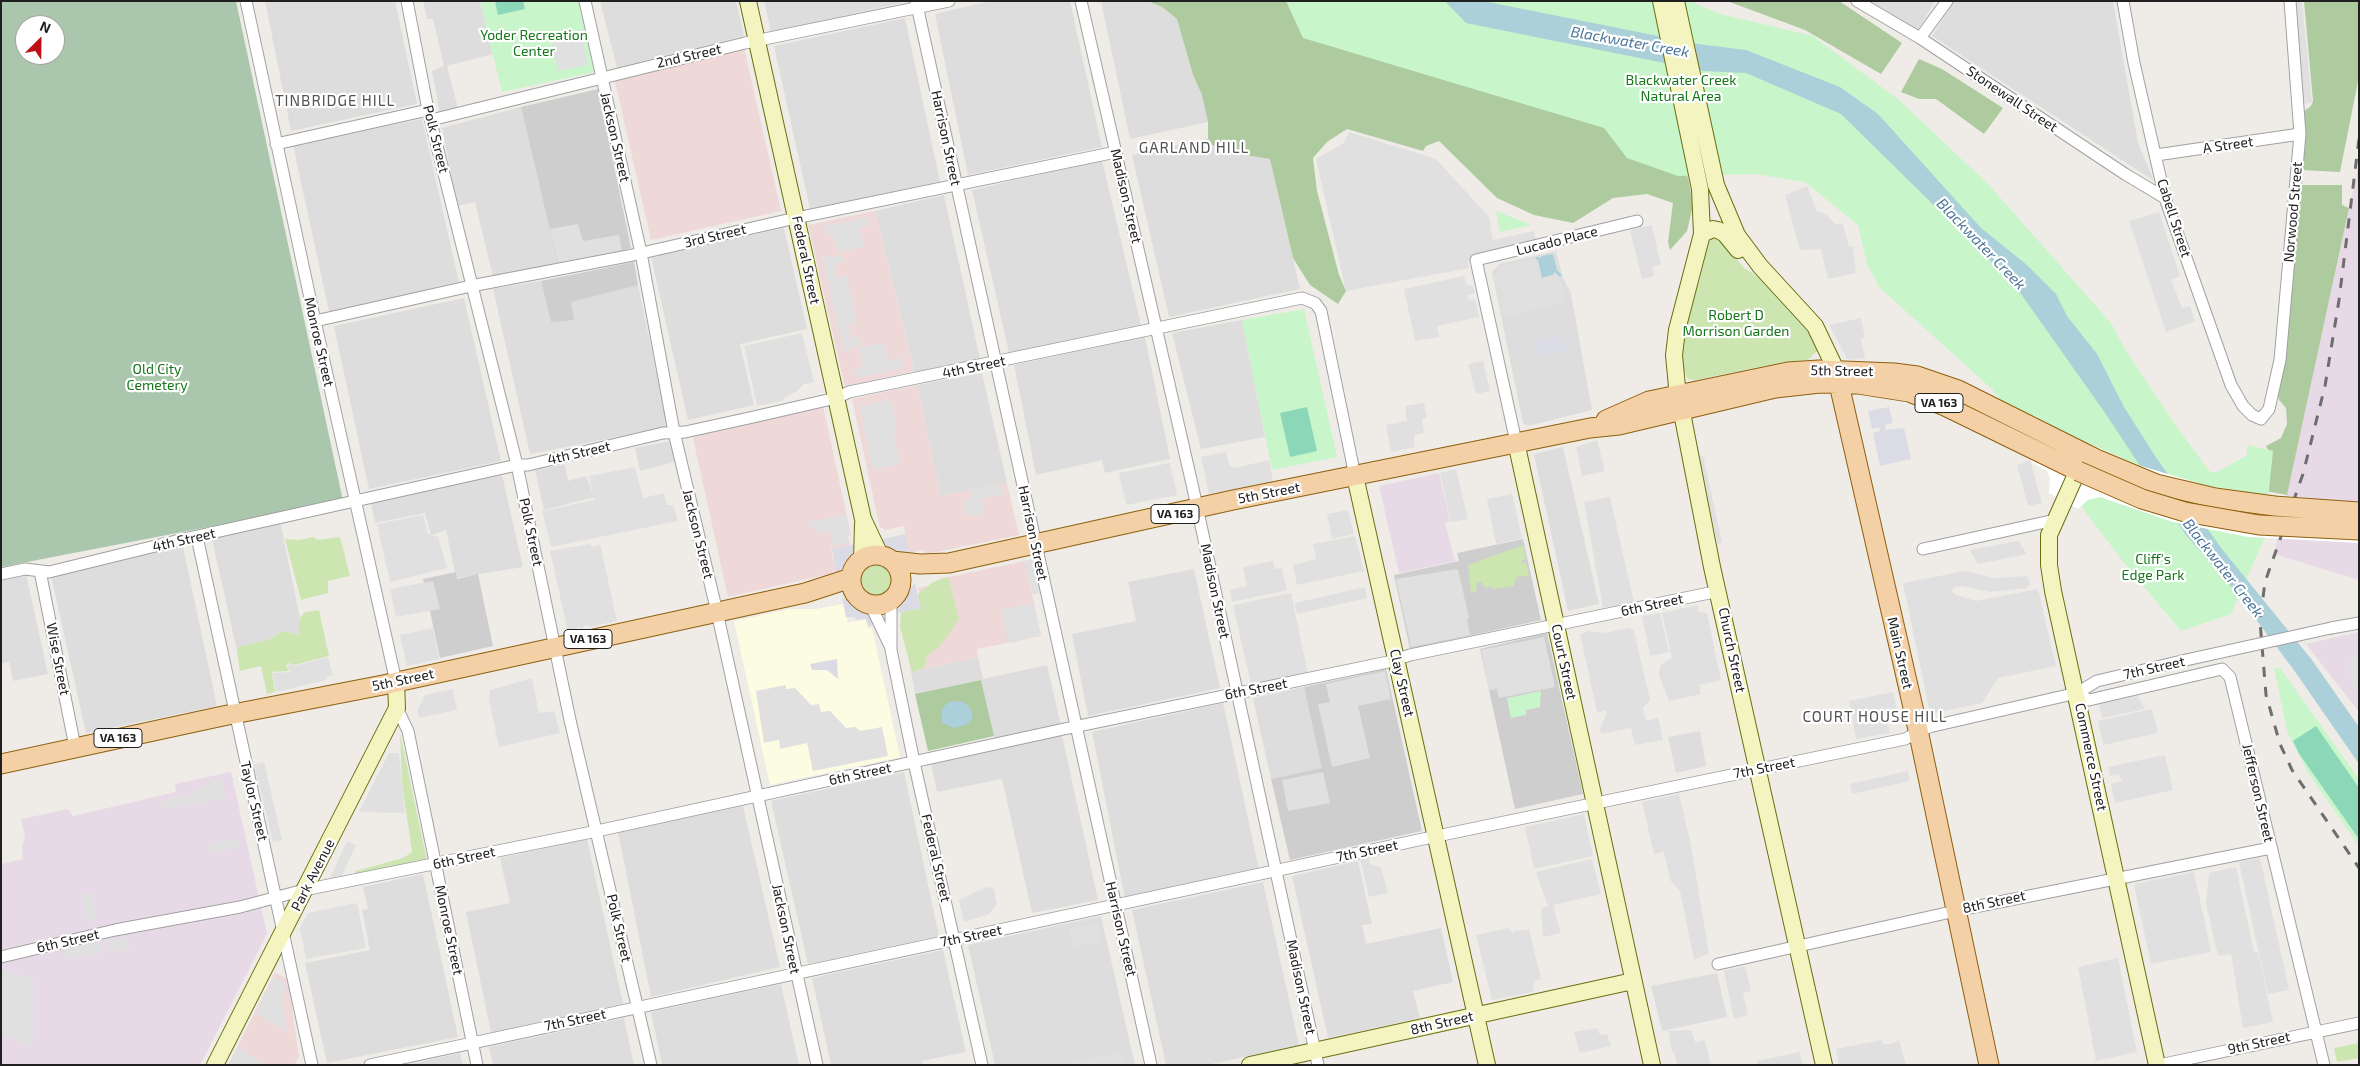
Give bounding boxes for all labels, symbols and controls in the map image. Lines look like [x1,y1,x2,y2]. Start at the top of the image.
north arrow [15,15,65,65]
text: N [38,17,54,36]
water label: Blackwater Creek [1569,23,1691,61]
park label: Yoder Recreation Center [480,27,588,59]
street label: 2nd Street [655,40,723,72]
street label: Stonewall Street [1963,62,2061,136]
park label: Blackwater Creek Natural Area [1626,72,1736,104]
street label: Harrison Street [928,89,964,187]
street label: Jackson Street [597,90,633,184]
district label: TINBRIDGE HILL [273,92,397,110]
street label: Polk Street [419,103,453,175]
street label: A Street [2202,133,2254,157]
district label: GARLAND HILL [1137,139,1251,157]
street label: Madison Street [1107,147,1145,245]
street label: Norwood Street [2280,161,2306,263]
street label: Cabell Street [2153,177,2195,259]
water label: Blackwater Creek [1933,195,2029,293]
street label: Federal Street [788,214,824,306]
street label: 3rd Street [682,221,748,251]
street label: Lucado Place [1515,223,1599,259]
street label: Monroe Street [301,296,337,388]
park label: Robert D Morrison Garden [1683,307,1789,340]
street label: 4th Street [941,352,1007,382]
park label: Old City Cemetery [126,361,188,394]
street label: 5th Street [1810,362,1874,380]
road number: VA 163 [1915,393,1963,412]
street label: 4th Street [546,438,612,468]
street label: 5th Street [1236,479,1302,507]
street label: Harrison Street [1015,484,1051,582]
street label: Jackson Street [679,488,717,580]
street label: Polk Street [516,496,546,568]
road number: VA 163 [1151,504,1199,524]
water label: Blackwater Creek [2179,515,2267,621]
street label: 4th Street [151,525,217,555]
street label: Madison Street [1197,542,1233,640]
park label: Cliff's Edge Park [2122,551,2184,584]
street label: 6th Street [1619,590,1685,620]
street label: Church Street [1715,606,1749,694]
street label: Main Street [1884,615,1916,691]
street label: Wise Street [43,621,73,697]
street label: Court Street [1548,623,1580,701]
road number: VA 163 [564,630,612,648]
street label: Clay Street [1386,647,1418,719]
street label: 7th Street [2122,653,2186,683]
street label: 5th Street [370,665,436,695]
street label: 6th Street [1223,675,1289,703]
street label: Commerce Street [2071,702,2111,812]
district label: COURT HOUSE HILL [1800,708,1950,726]
road number: VA 163 [94,728,142,748]
street label: Jefferson Street [2239,742,2277,844]
street label: 7th Street [1732,754,1796,782]
street label: Taylor Street [237,759,271,843]
street label: 6th Street [827,759,893,789]
street label: Federal Street [918,812,954,904]
street label: Park Avenue [288,836,338,914]
street label: 7th Street [1335,836,1399,866]
street label: 6th Street [431,843,497,873]
street label: Harrison Street [1102,880,1140,978]
street label: Jackson Street [768,882,804,976]
street label: Monroe Street [431,884,467,976]
street label: 8th Street [1961,887,2027,917]
street label: Polk Street [603,892,635,964]
street label: 7th Street [939,921,1003,951]
street label: 6th Street [35,926,101,956]
street label: Madison Street [1283,938,1319,1036]
street label: 7th Street [543,1005,607,1035]
street label: 8th Street [1409,1008,1475,1038]
street label: 9th Street [2226,1028,2292,1058]

